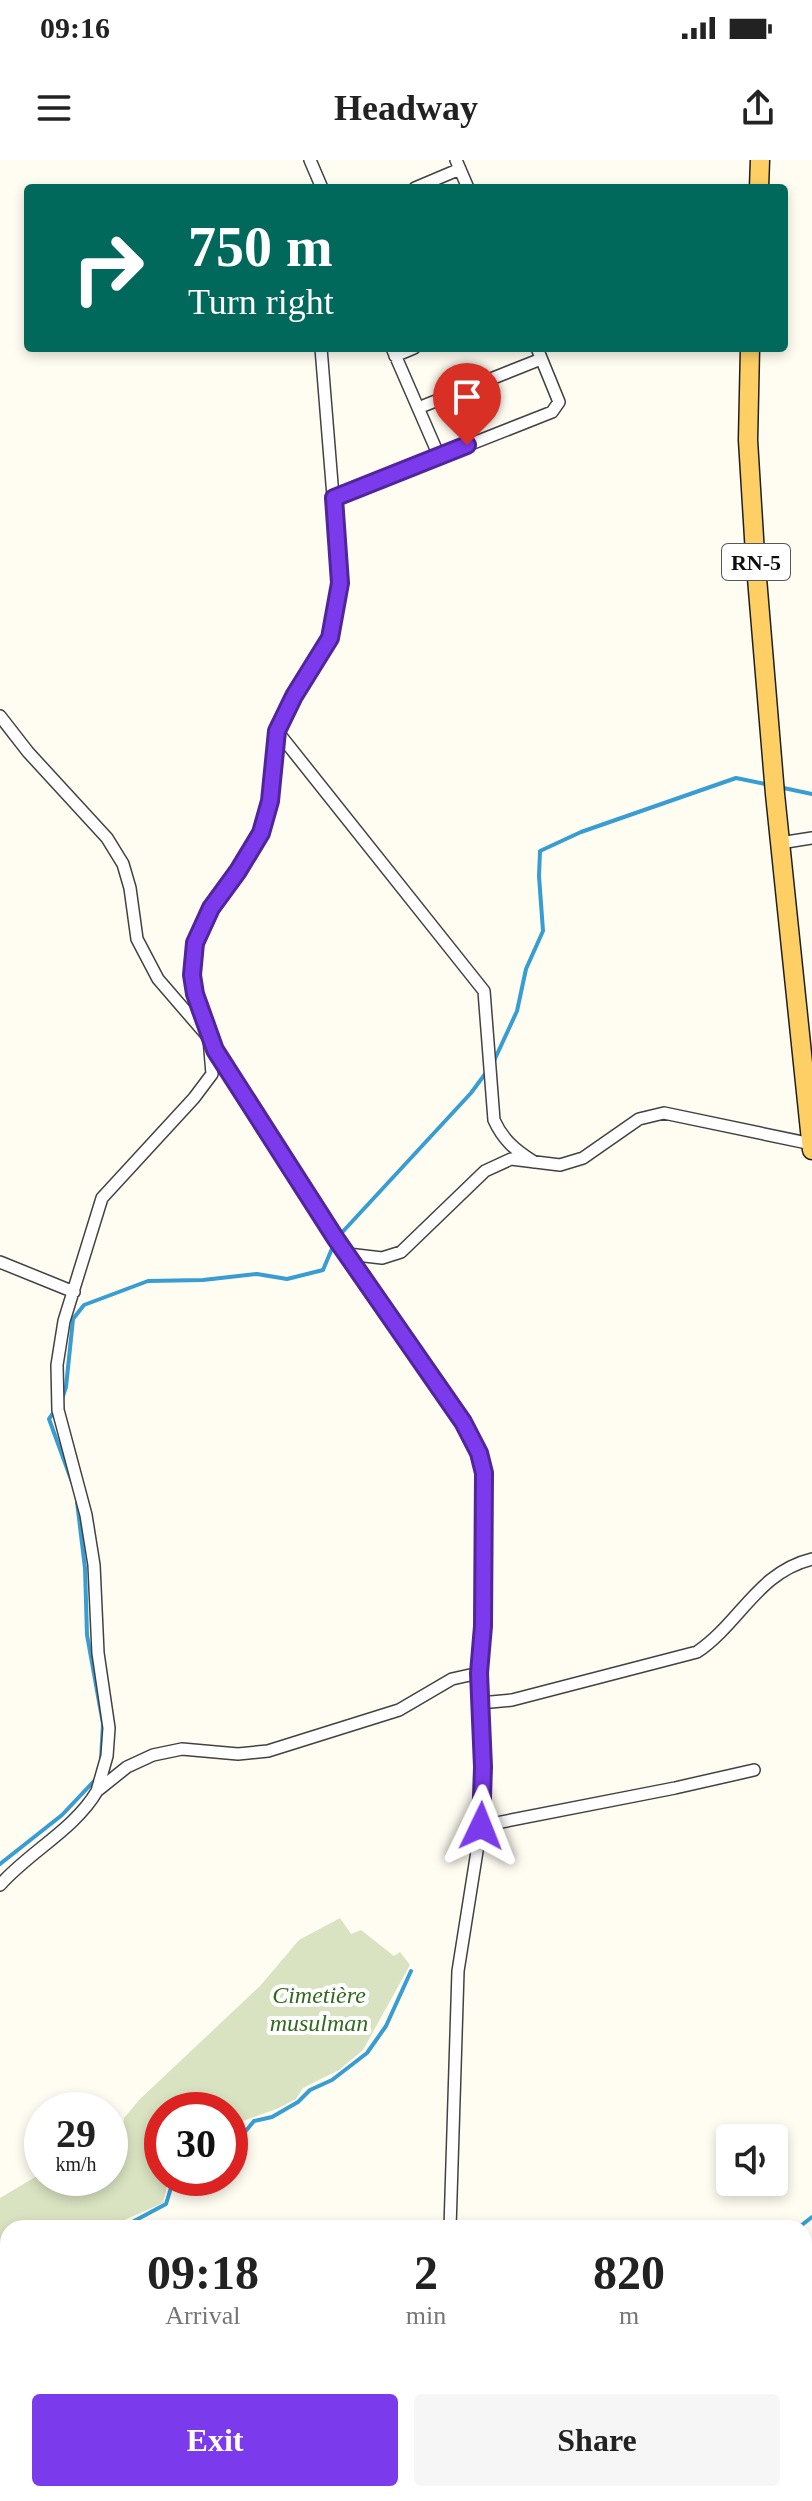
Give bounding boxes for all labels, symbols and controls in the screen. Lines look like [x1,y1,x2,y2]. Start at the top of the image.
text: 09:16 [40,11,110,44]
icon: menu [32,86,76,130]
icon: share [736,86,780,130]
text: Headway [334,88,478,128]
icon: right [56,216,160,320]
text: 750 m [188,216,333,278]
text: Turn right [188,282,334,322]
pin [433,363,501,445]
icon: arrive [445,375,489,419]
road number: RN-5 [722,544,790,580]
position arrow [439,1784,523,1868]
park label: Cimetière musulman [270,1982,368,2036]
speed limit sign: 30 [144,2092,248,2196]
text: 29 [56,2111,96,2156]
map controls [716,2124,788,2196]
button: sound [716,2124,788,2196]
text: km/h [55,2153,97,2175]
text: 09:18 [147,2246,259,2299]
text: 2 [414,2246,438,2299]
text: 820 [593,2246,665,2299]
text: Arrival [165,2301,240,2330]
text: min [406,2301,446,2330]
text: m [619,2301,639,2330]
button: Exit [32,2394,398,2486]
button: Share [414,2394,780,2486]

